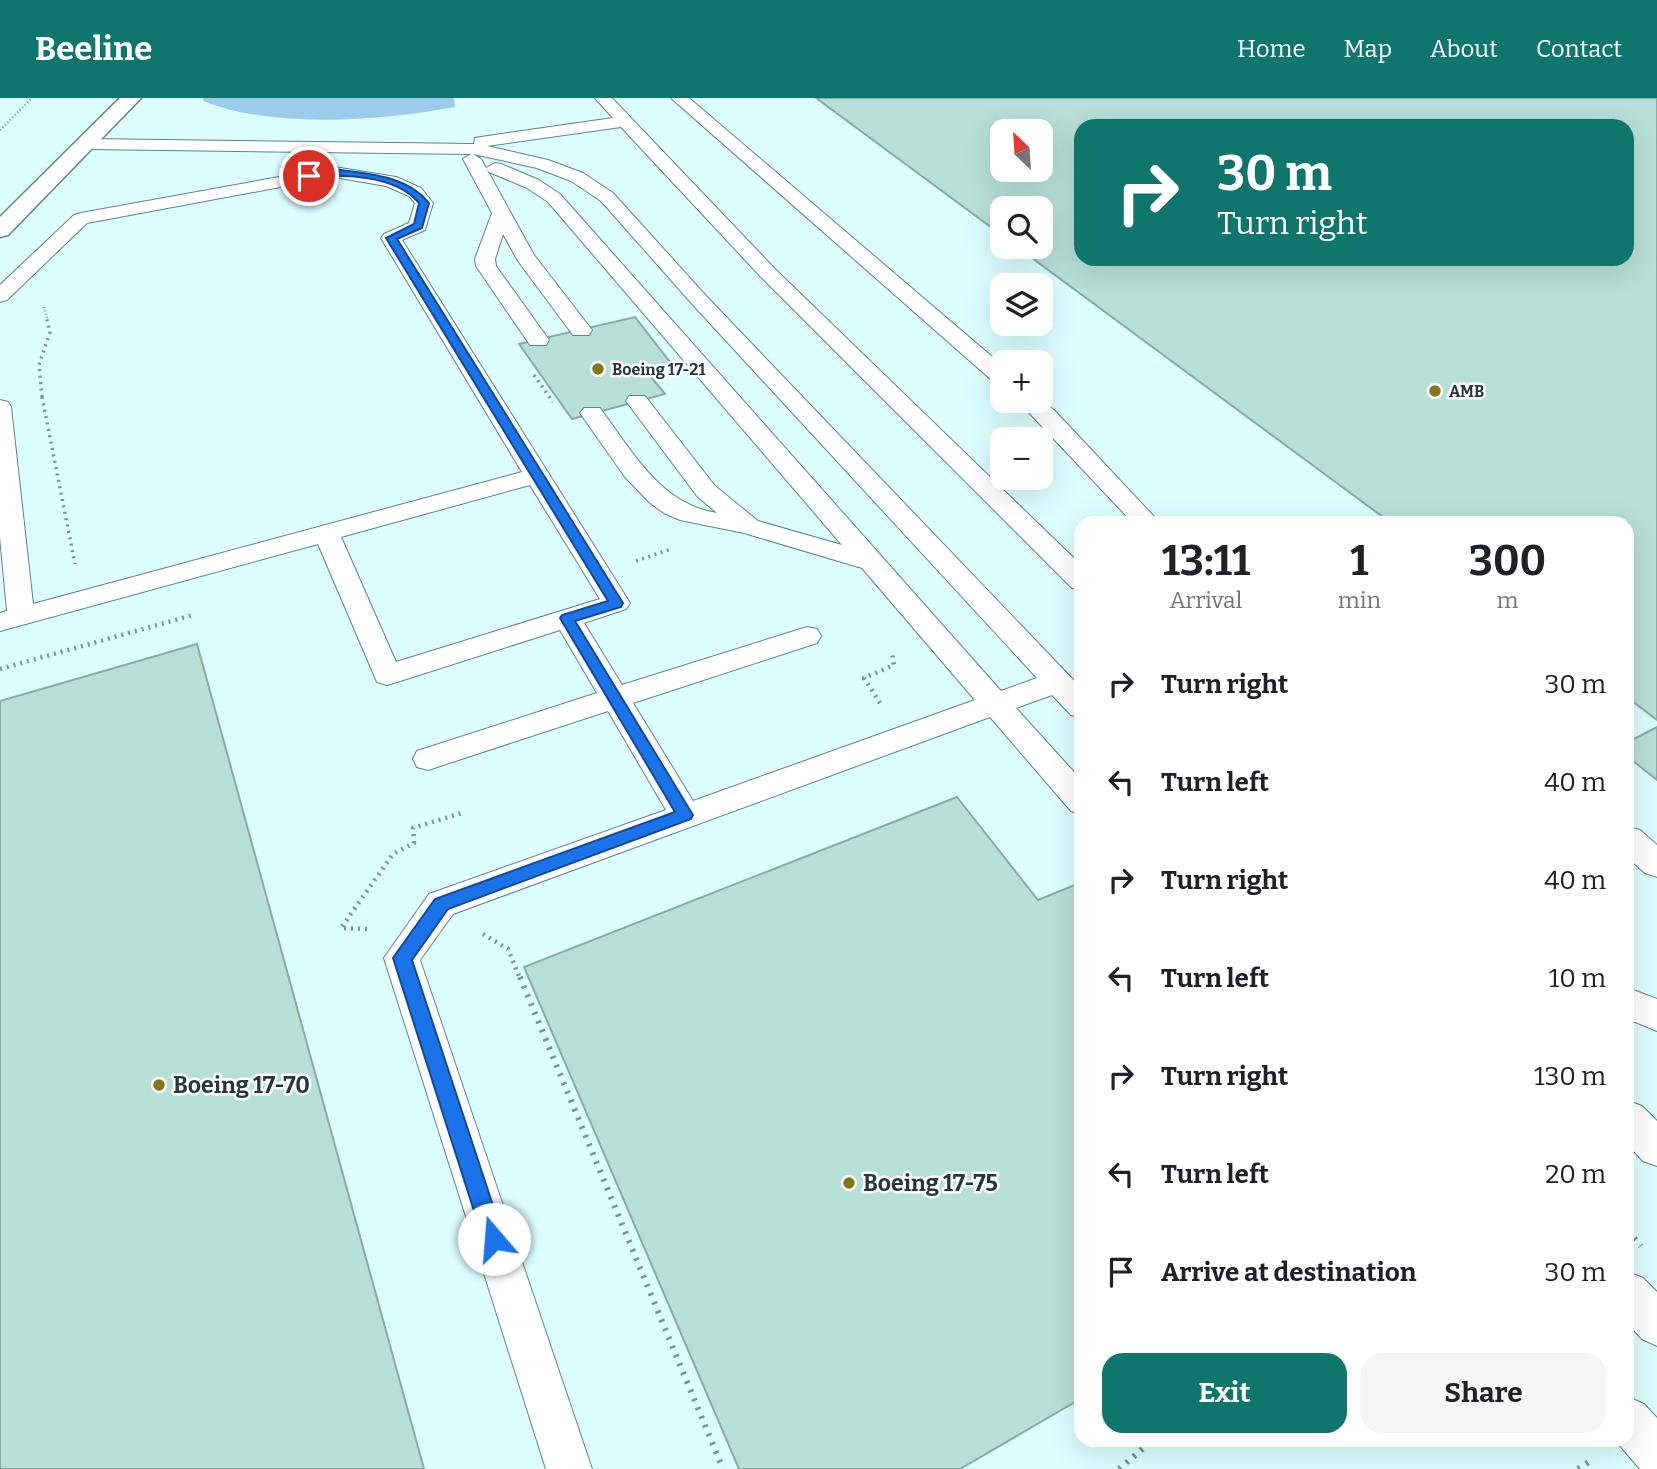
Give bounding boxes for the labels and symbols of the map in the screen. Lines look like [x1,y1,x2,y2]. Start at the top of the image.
north arrow [990,119,1054,182]
pin [279,146,339,206]
place label: Boeing 17-21 [612,360,705,379]
marker: Boeing 17-21 [590,361,606,377]
place label: AMB [1449,382,1484,401]
marker: AMB [1427,383,1443,399]
place label: Boeing 17-70 [173,1071,310,1099]
marker: Boeing 17-70 [151,1077,167,1093]
place label: Boeing 17-75 [863,1169,998,1197]
marker: Boeing 17-75 [841,1175,857,1191]
position arrow [457,1202,531,1276]

